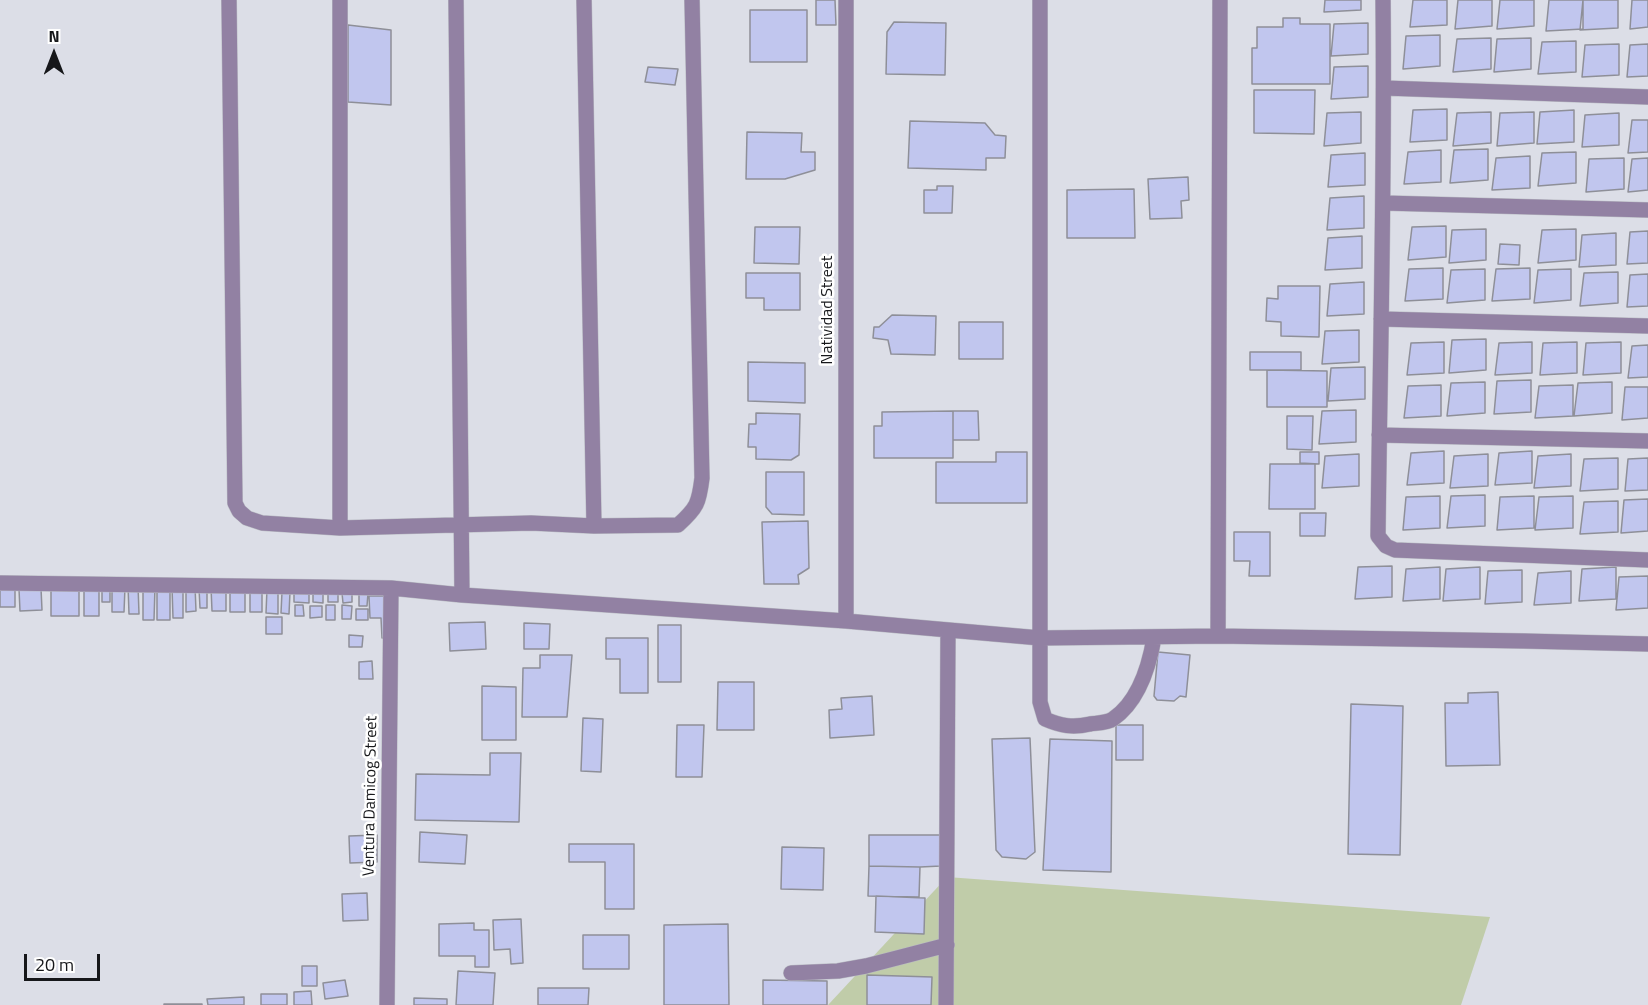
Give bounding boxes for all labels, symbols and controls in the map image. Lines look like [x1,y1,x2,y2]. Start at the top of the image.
north arrow [24,24,84,84]
text: N [48,24,60,48]
street label: Natividad Street [818,256,838,364]
street label: Ventura Damicog Street [360,716,382,876]
scale bar [27,942,104,980]
text: 20 m [35,951,74,978]

